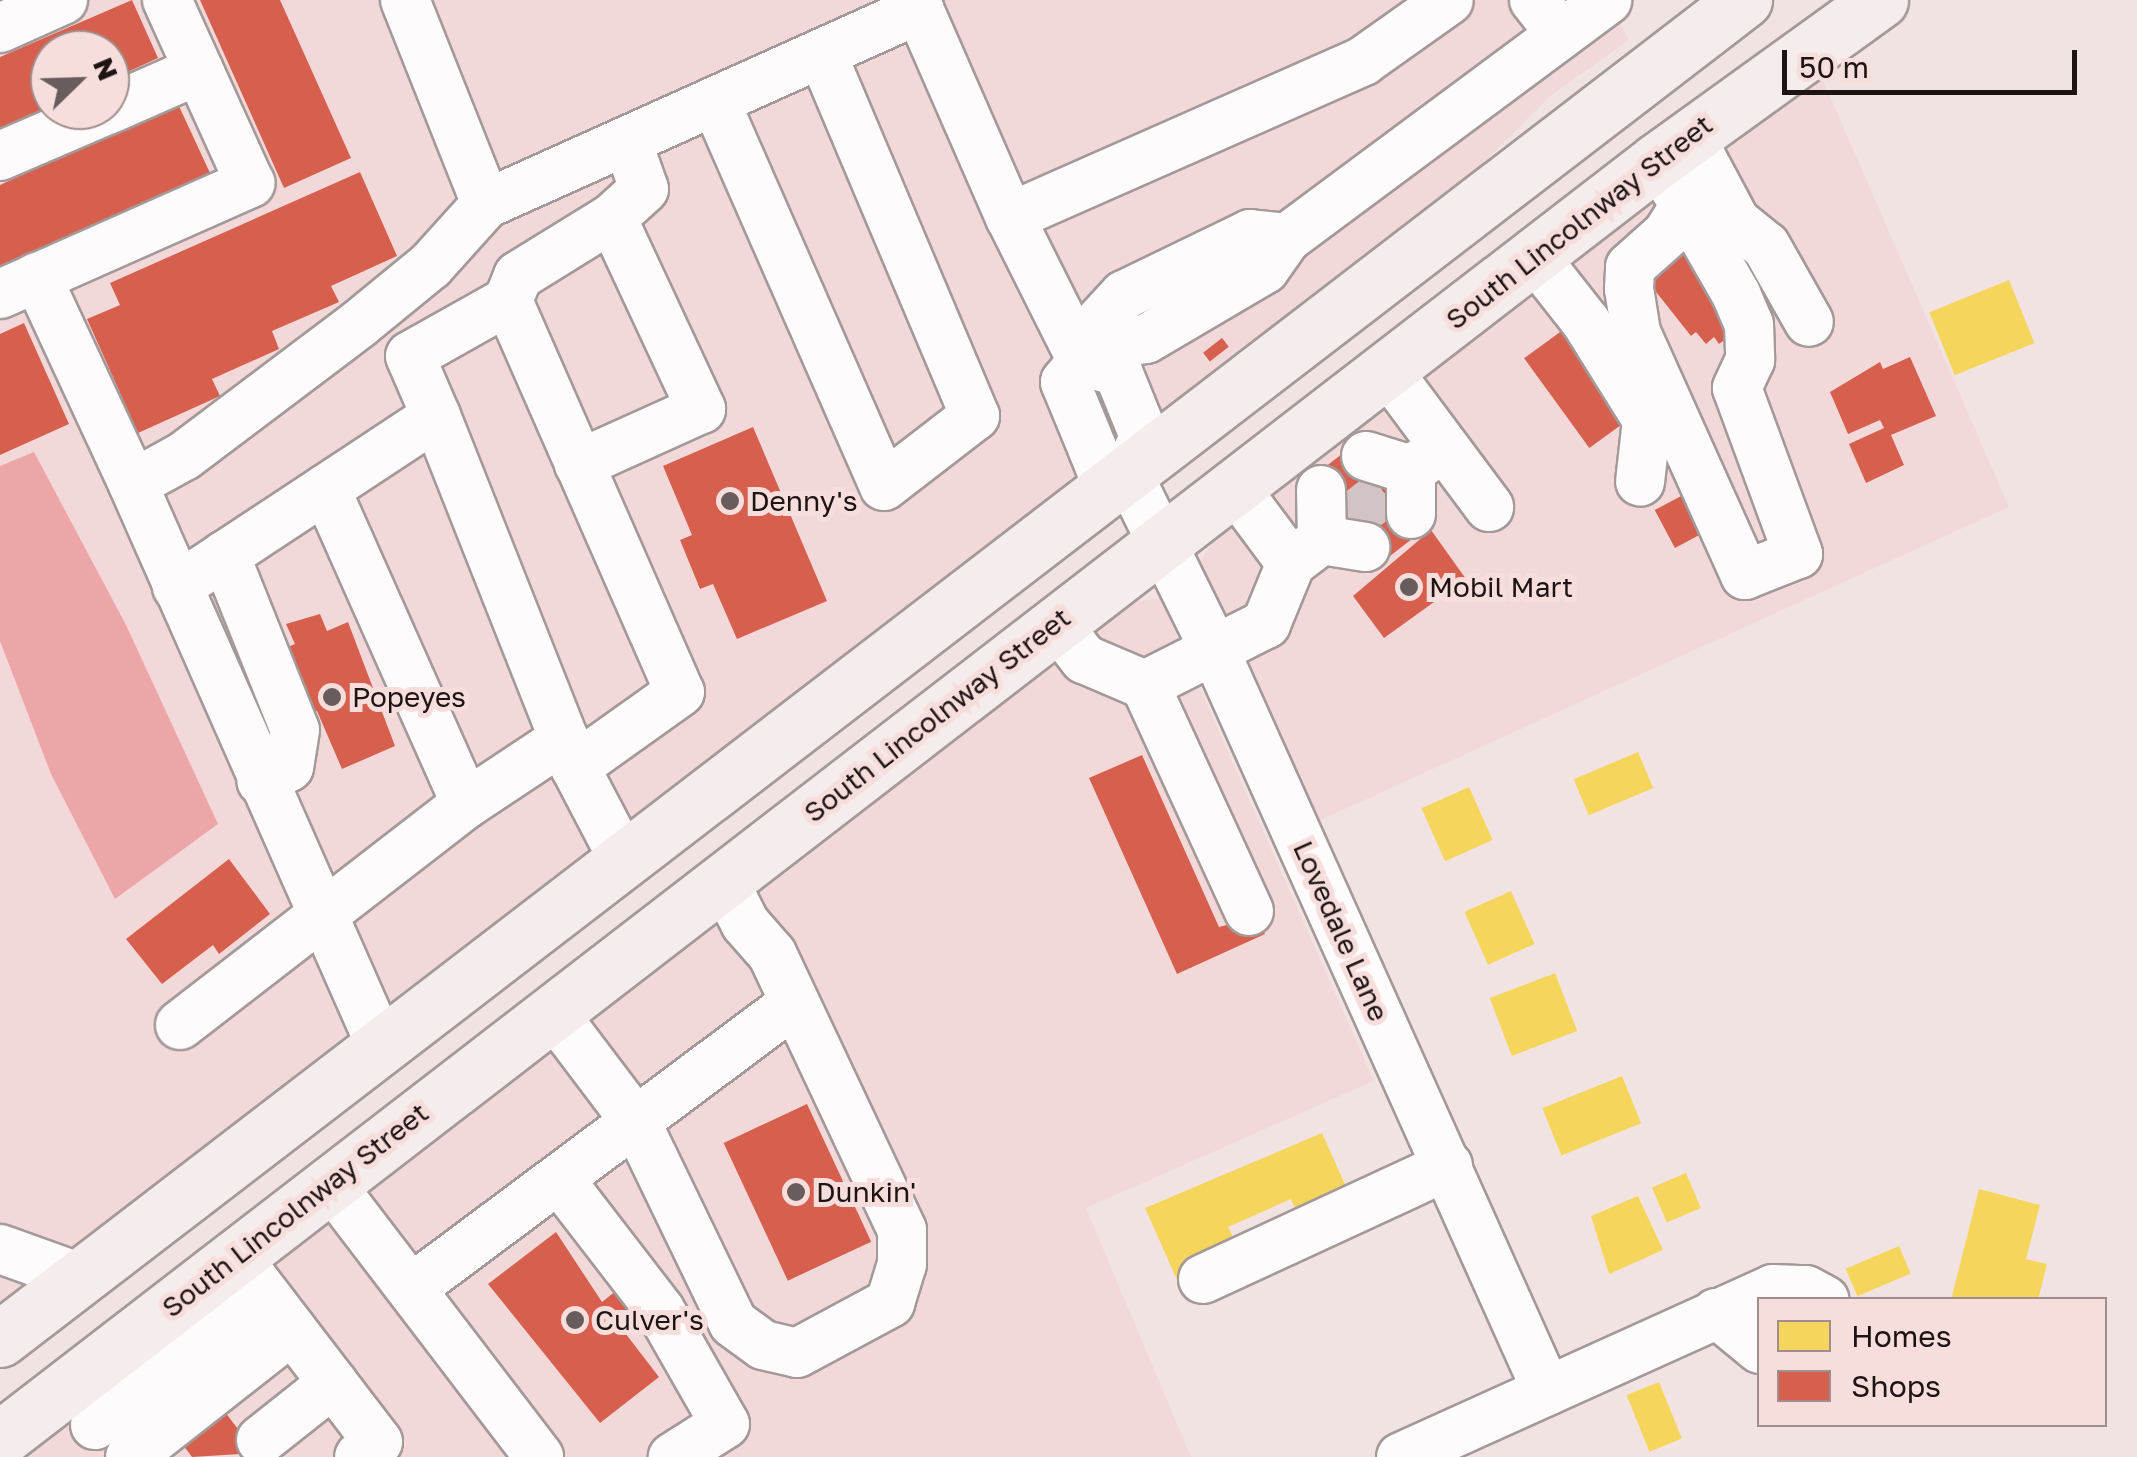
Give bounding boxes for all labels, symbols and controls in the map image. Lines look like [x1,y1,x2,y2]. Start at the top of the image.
north arrow [30,30,130,130]
scale bar [1787,30,2082,92]
text: 50 m [1799,49,1869,85]
text: N [87,53,126,85]
street label: South Lincolnway Street [1439,108,1719,336]
place label: Denny's [750,484,858,518]
marker: Denny's [719,490,741,512]
place label: Mobil Mart [1429,570,1573,604]
marker: Mobil Mart [1398,576,1420,598]
street label: South Lincolnway Street [797,601,1077,829]
place label: Popeyes [352,680,466,714]
marker: Popeyes [321,686,343,708]
street label: Lovedale Lane [1286,836,1396,1026]
street label: South Lincolnway Street [155,1096,435,1324]
place label: Dunkin' [816,1175,916,1209]
marker: Dunkin' [785,1181,807,1203]
legend [1757,1297,2107,1427]
place label: Culver's [595,1303,704,1337]
marker: Culver's [564,1309,586,1331]
text: Homes [1851,1318,1952,1354]
text: Shops [1851,1368,1941,1404]

